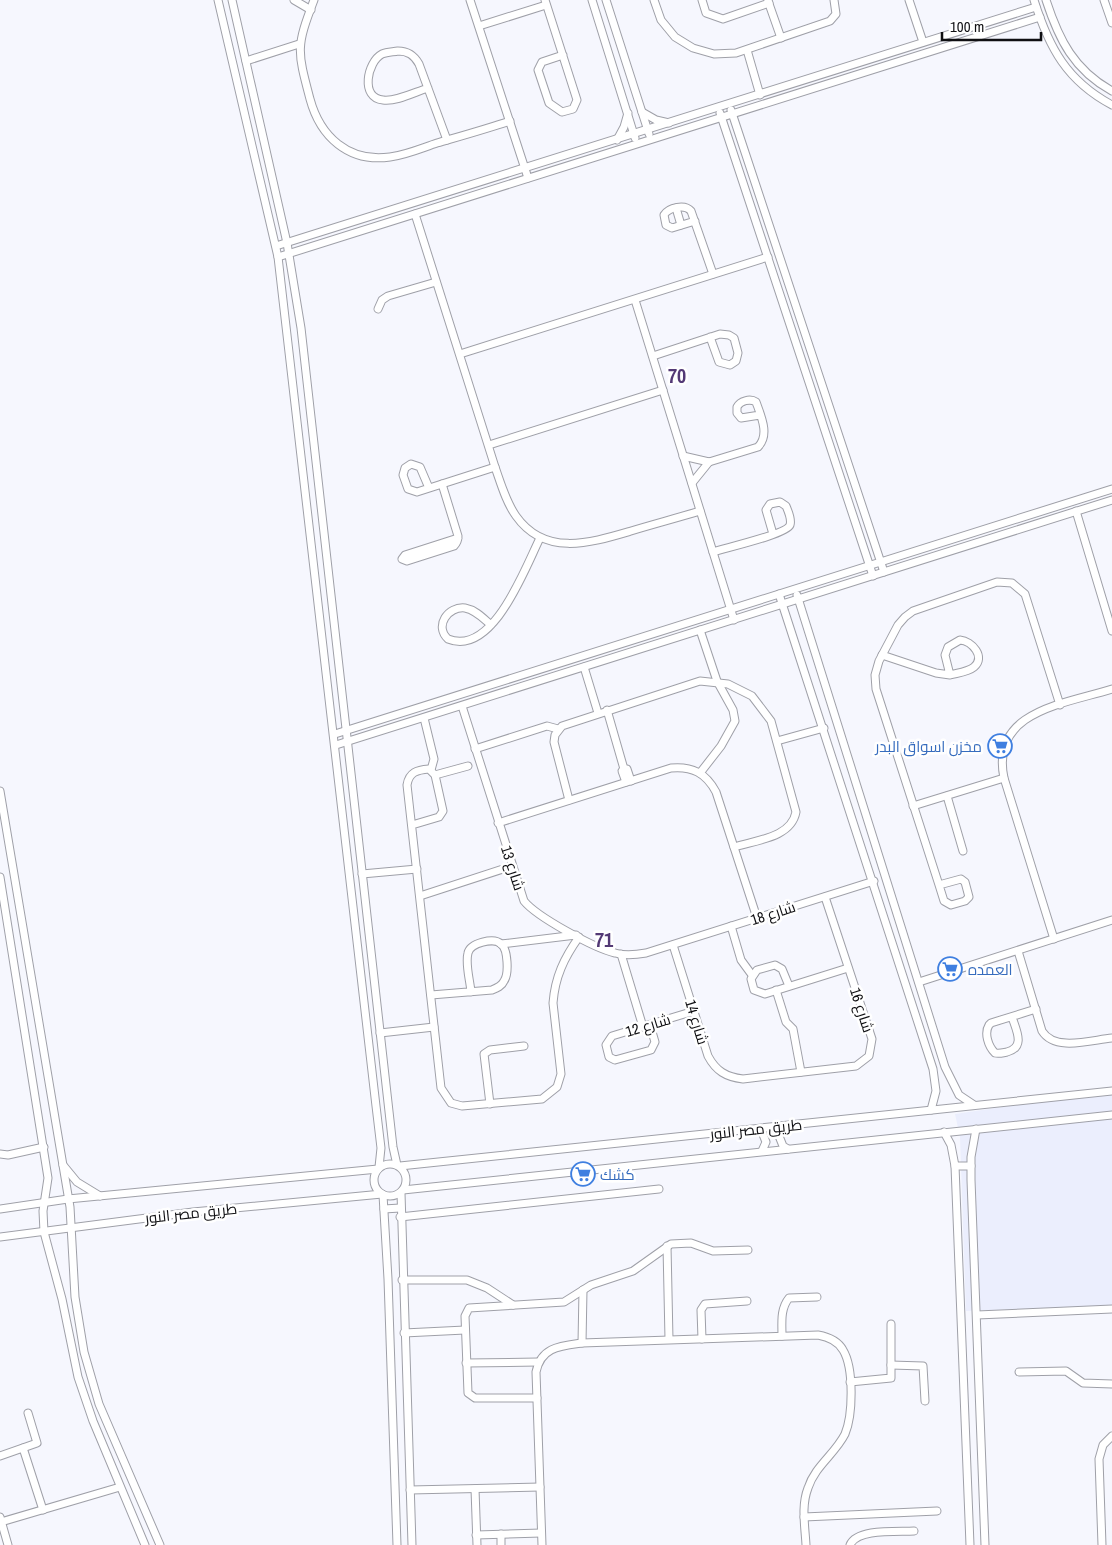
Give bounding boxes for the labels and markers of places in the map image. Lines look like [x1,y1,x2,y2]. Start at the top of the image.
supermarket icon: مخزن اسواق البدر [987,733,1013,759]
place label: مخزن اسواق البدر [874,736,982,757]
supermarket icon: العمده [937,956,963,982]
place label: العمده [968,959,1013,980]
supermarket icon: كشك [570,1161,596,1187]
place label: كشك [600,1164,635,1185]

